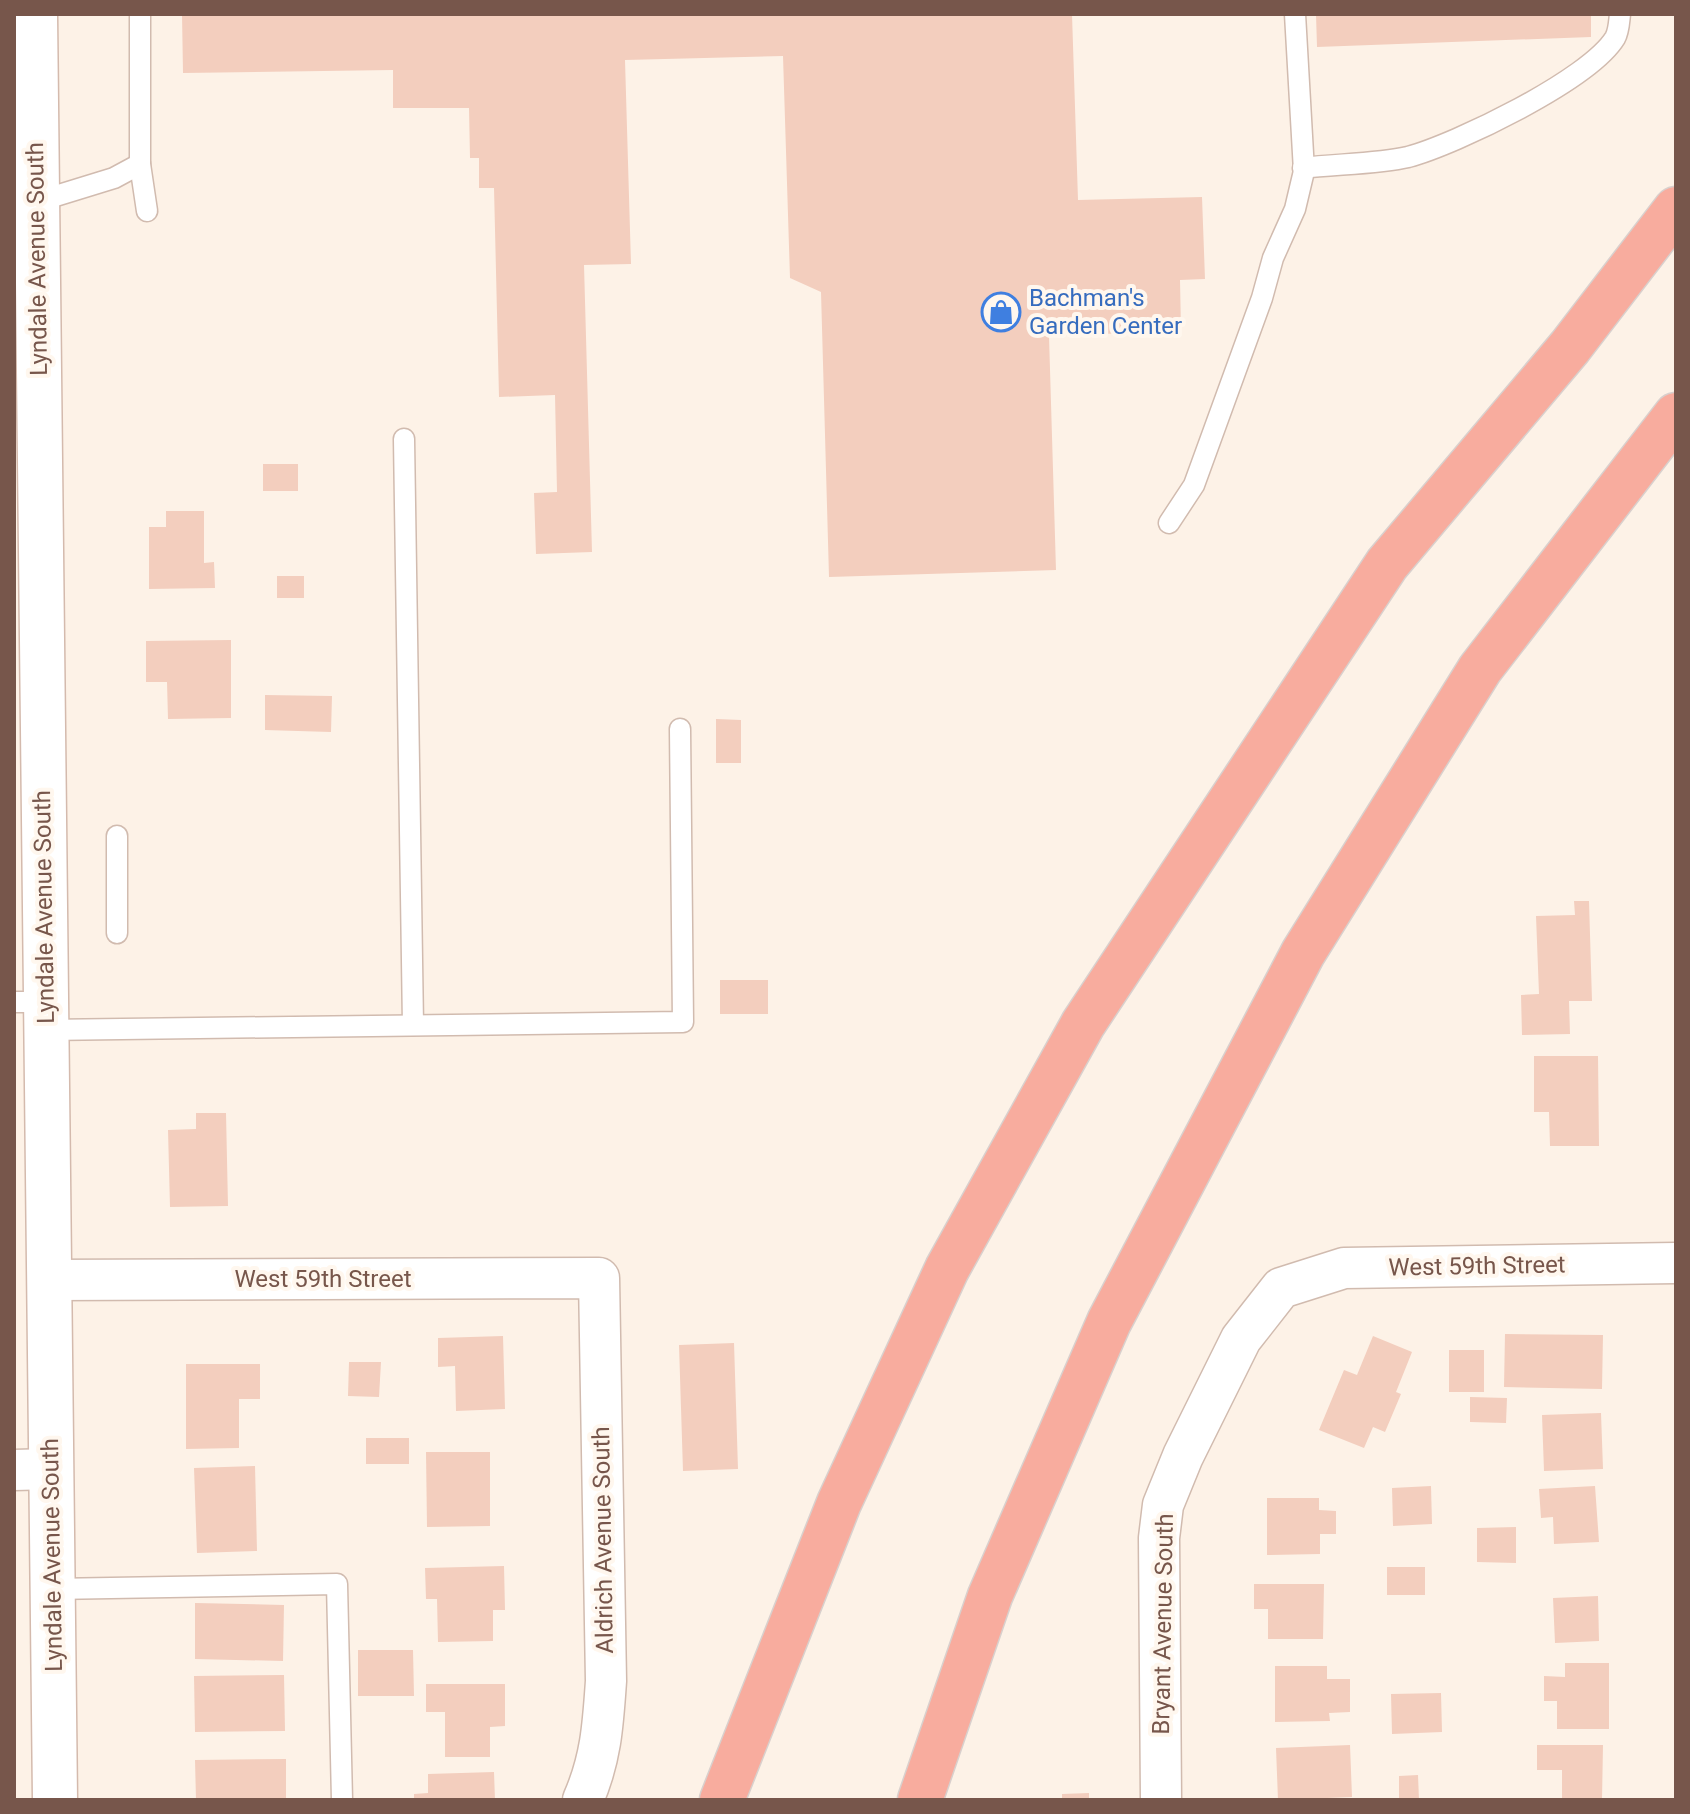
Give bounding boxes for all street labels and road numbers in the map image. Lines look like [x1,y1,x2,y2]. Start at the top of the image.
street label: Lyndale Avenue South [21,142,53,376]
street label: Lyndale Avenue South [28,790,60,1024]
street label: West 59th Street [1388,1250,1566,1282]
street label: West 59th Street [234,1265,412,1293]
street label: Aldrich Avenue South [587,1426,619,1654]
street label: Lyndale Avenue South [36,1438,68,1672]
street label: Bryant Avenue South [1147,1513,1179,1735]

